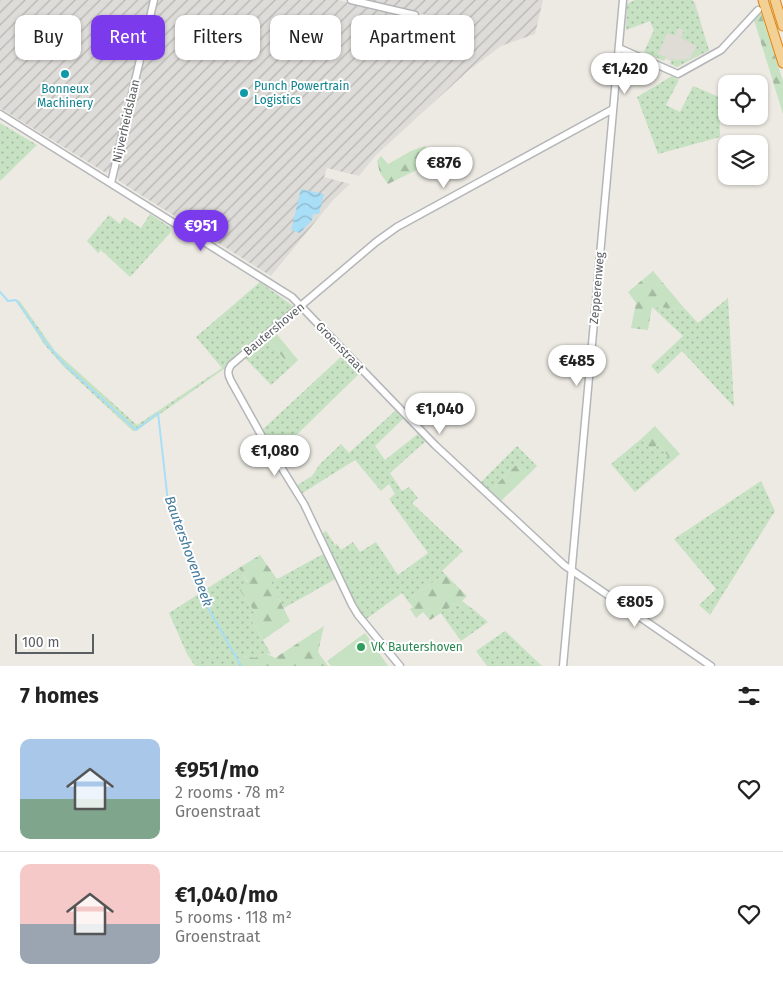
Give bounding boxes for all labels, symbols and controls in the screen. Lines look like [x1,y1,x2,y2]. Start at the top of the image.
chip: Buy [15,15,81,60]
chip: Rent [91,15,165,60]
chip: Filters [175,15,260,60]
chip: New [270,15,341,60]
chip: Apartment [351,15,474,60]
pin: €1,420 [584,52,666,95]
text: €1,420 [602,59,648,78]
marker: Bonneux Machinery [59,68,71,80]
map controls [718,75,768,185]
button: locate [718,75,768,125]
street label: Nijverheidslaan [110,78,142,164]
place label: Punch Powertrain Logistics [254,79,350,107]
place label: Bonneux Machinery [37,82,93,110]
marker: Punch Powertrain Logistics [238,87,250,99]
button: layers [718,135,768,185]
pin: €876 [414,146,474,189]
text: €876 [427,153,461,172]
pin: €951 [171,210,231,252]
text: €951 [184,216,218,235]
street label: Zepperenweg [587,250,607,325]
street label: Bautershoven [241,300,307,358]
street label: Groenstraat [313,319,368,375]
pin: €485 [547,344,607,387]
text: €485 [559,351,595,370]
pin: €1,040 [399,392,481,435]
text: €1,040 [416,399,464,418]
pin: €1,080 [234,434,316,477]
text: €1,080 [251,441,299,460]
water label: Bautershovenbeek [161,494,217,609]
pin: €805 [605,586,665,628]
text: €805 [617,592,653,611]
scale bar [15,631,94,654]
text: 100 m [22,634,59,651]
place label: VK Bautershoven [371,640,463,654]
marker: VK Bautershoven [355,641,367,653]
icon: filters [735,682,763,710]
text: 7 homes [20,683,99,709]
text: €951/mo [175,757,259,783]
icon: home [60,759,120,819]
icon: heart [735,775,763,803]
text: 2 rooms · 78 m² [175,783,285,802]
text: Groenstraat [175,802,260,821]
text: €1,040/mo [175,882,278,908]
icon: home [60,884,120,944]
icon: heart [735,900,763,928]
text: 5 rooms · 118 m² [175,908,292,927]
text: Groenstraat [175,927,260,946]

